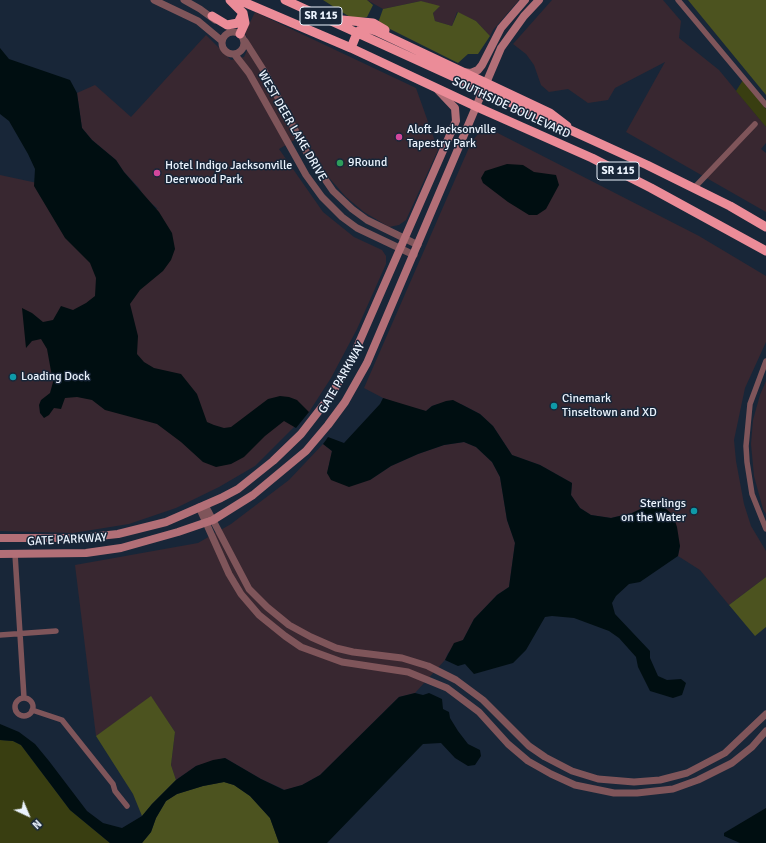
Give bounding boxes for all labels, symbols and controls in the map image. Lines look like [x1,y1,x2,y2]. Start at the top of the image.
road number: SR 115 [300,7,342,25]
street label: WEST DEER LAKE DRIVE [254,68,330,184]
street label: SOUTHSIDE BOULEVARD [450,74,572,142]
place label: Aloft Jacksonville Tapestry Park [407,123,496,151]
marker: Aloft Jacksonville Tapestry Park [394,132,404,142]
place label: 9Round [348,156,387,170]
marker: 9Round [335,158,345,168]
place label: Hotel Indigo Jacksonville Deerwood Park [165,159,292,187]
road number: SR 115 [597,162,639,180]
marker: Hotel Indigo Jacksonville Deerwood Park [152,168,162,178]
street label: GATE PARKWAY [316,340,368,416]
place label: Loading Dock [21,370,90,384]
marker: Loading Dock [8,372,18,382]
place label: Cinemark Tinseltown and XD [562,392,657,420]
marker: Cinemark Tinseltown and XD [549,401,559,411]
place label: Sterlings on the Water [621,497,686,525]
marker: Sterlings on the Water [689,506,699,516]
street label: GATE PARKWAY [27,531,107,549]
north arrow [8,795,48,835]
text: N [29,817,44,831]

